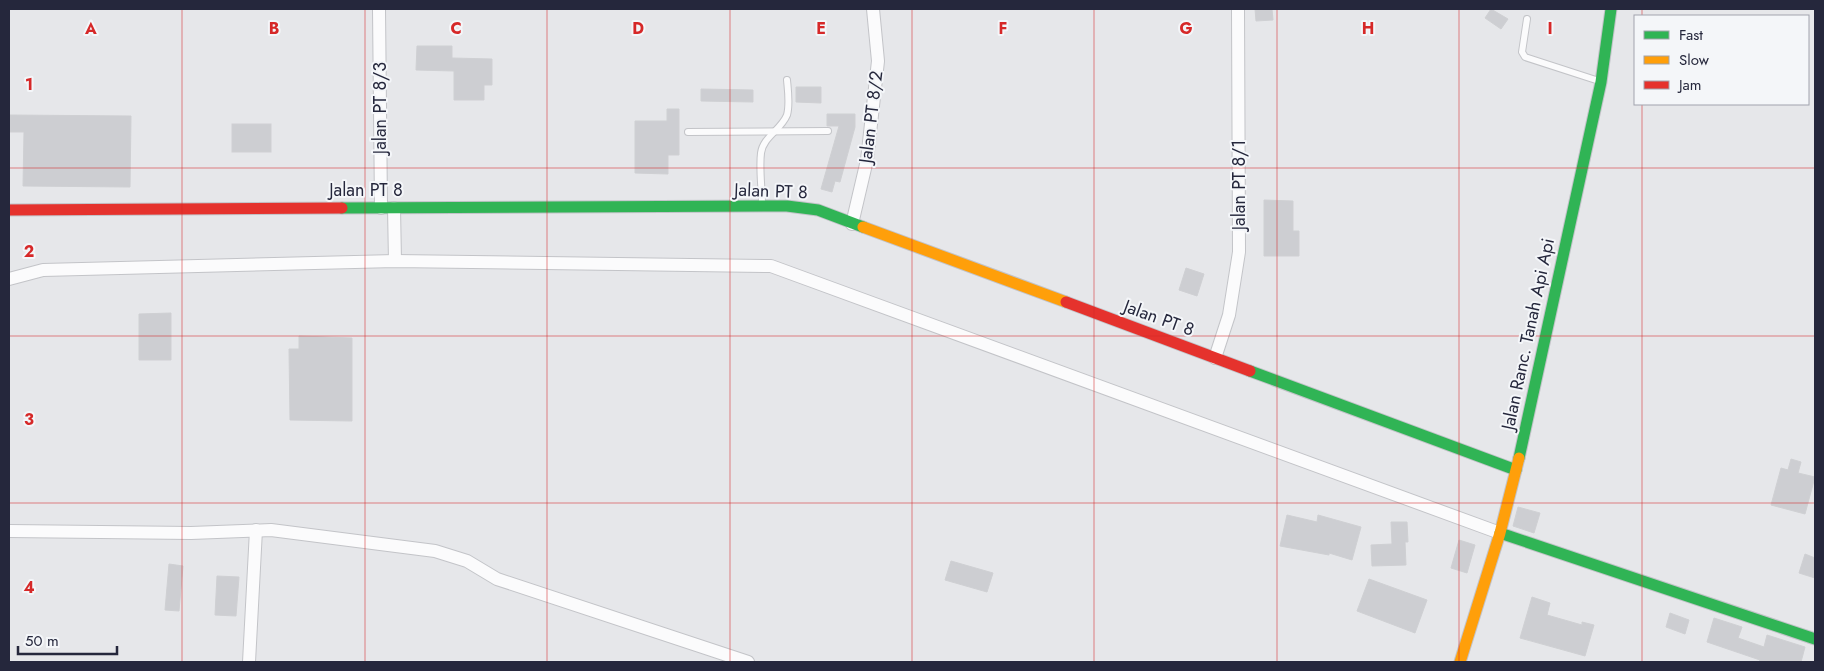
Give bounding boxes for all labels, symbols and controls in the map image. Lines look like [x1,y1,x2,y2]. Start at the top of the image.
legend [1634,15,1809,105]
text: A [84,17,97,40]
text: B [269,17,279,40]
text: C [450,17,462,40]
text: D [632,17,644,40]
text: E [816,17,826,40]
text: F [999,17,1007,40]
text: G [1179,17,1193,40]
text: H [1362,17,1374,40]
text: I [1547,17,1553,40]
text: Fast [1679,24,1703,46]
text: Slow [1679,49,1710,71]
street label: Jalan PT 8/3 [367,62,393,156]
street label: Jalan PT 8/2 [852,69,890,167]
text: 1 [25,73,33,96]
text: Jam [1677,74,1702,96]
street label: Jalan PT 8/1 [1226,140,1252,232]
street label: Jalan PT 8 [327,177,403,203]
street label: Jalan PT 8 [732,177,808,205]
street label: Jalan Ranc. Tanah Api Api [1495,236,1561,434]
text: 2 [24,240,34,263]
street label: Jalan PT 8 [1118,293,1198,343]
text: 3 [24,408,34,431]
text: 4 [23,576,35,599]
scale bar [18,624,116,656]
text: 50 m [25,630,59,652]

